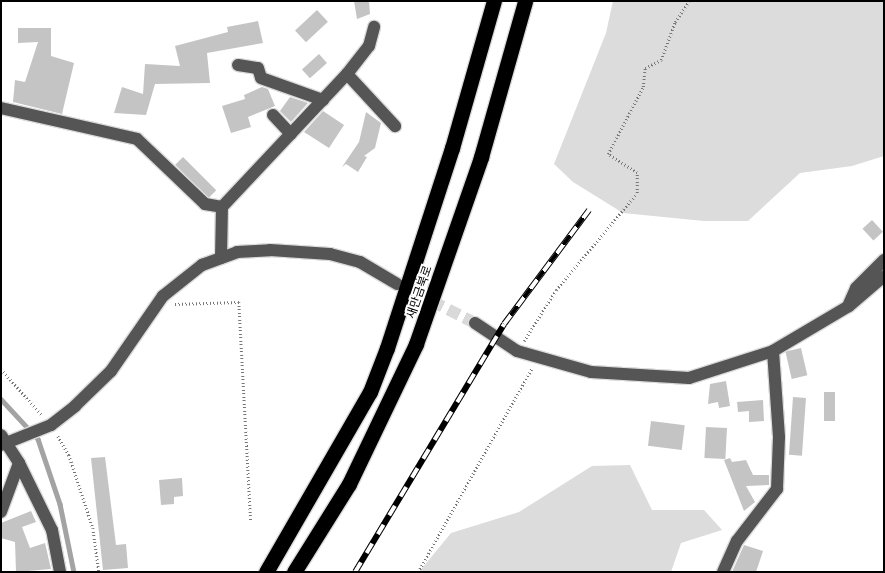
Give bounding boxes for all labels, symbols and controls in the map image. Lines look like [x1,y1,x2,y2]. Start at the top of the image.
street label: 새만금북로 [403,264,435,320]

